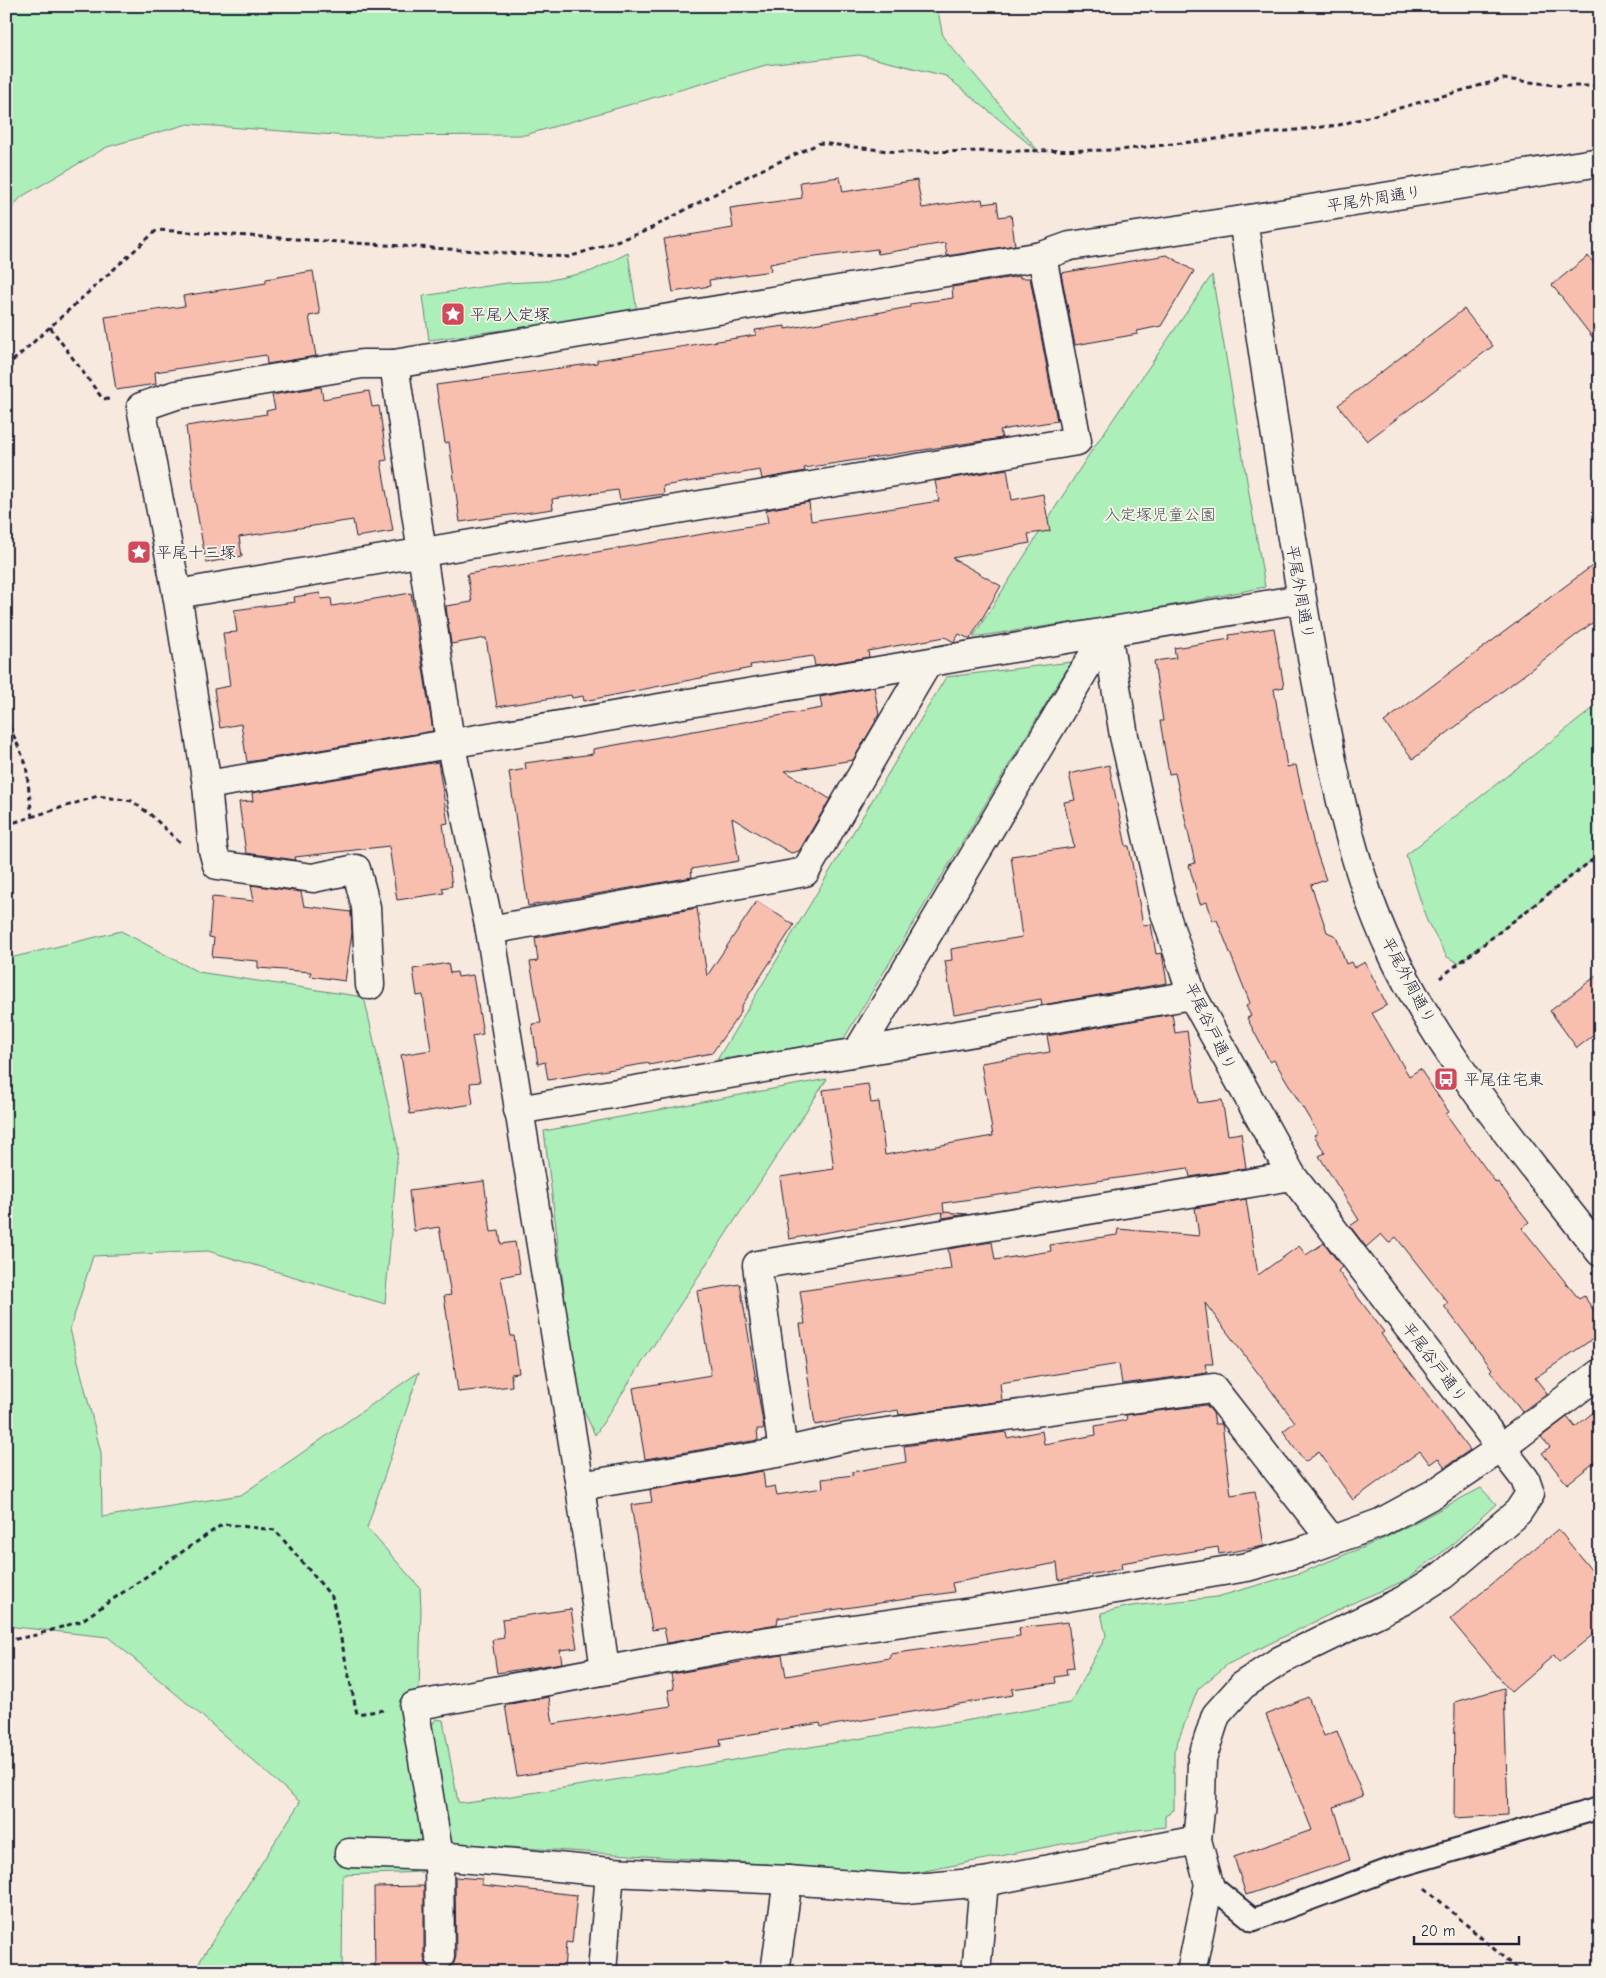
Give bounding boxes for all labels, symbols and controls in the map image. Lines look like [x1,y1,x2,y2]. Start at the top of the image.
street label: 平尾外周通り [1325,183,1423,215]
place icon: 平尾入定塚 [440,301,466,327]
place label: 平尾入定塚 [470,306,550,324]
park label: 入定塚児童公園 [1104,506,1216,524]
place icon: 平尾十三塚 [126,539,152,565]
street label: 平尾外周通り [1283,543,1317,641]
place label: 平尾十三塚 [156,544,236,562]
street label: 平尾外周通り [1378,934,1439,1027]
street label: 平尾谷戸通り [1181,979,1239,1074]
bus stop icon: 平尾住宅東 [1433,1066,1459,1092]
place label: 平尾住宅東 [1464,1071,1544,1089]
street label: 平尾谷戸通り [1398,1319,1470,1406]
scale bar [1414,1913,1518,1945]
text: 20 m [1421,1922,1455,1940]

